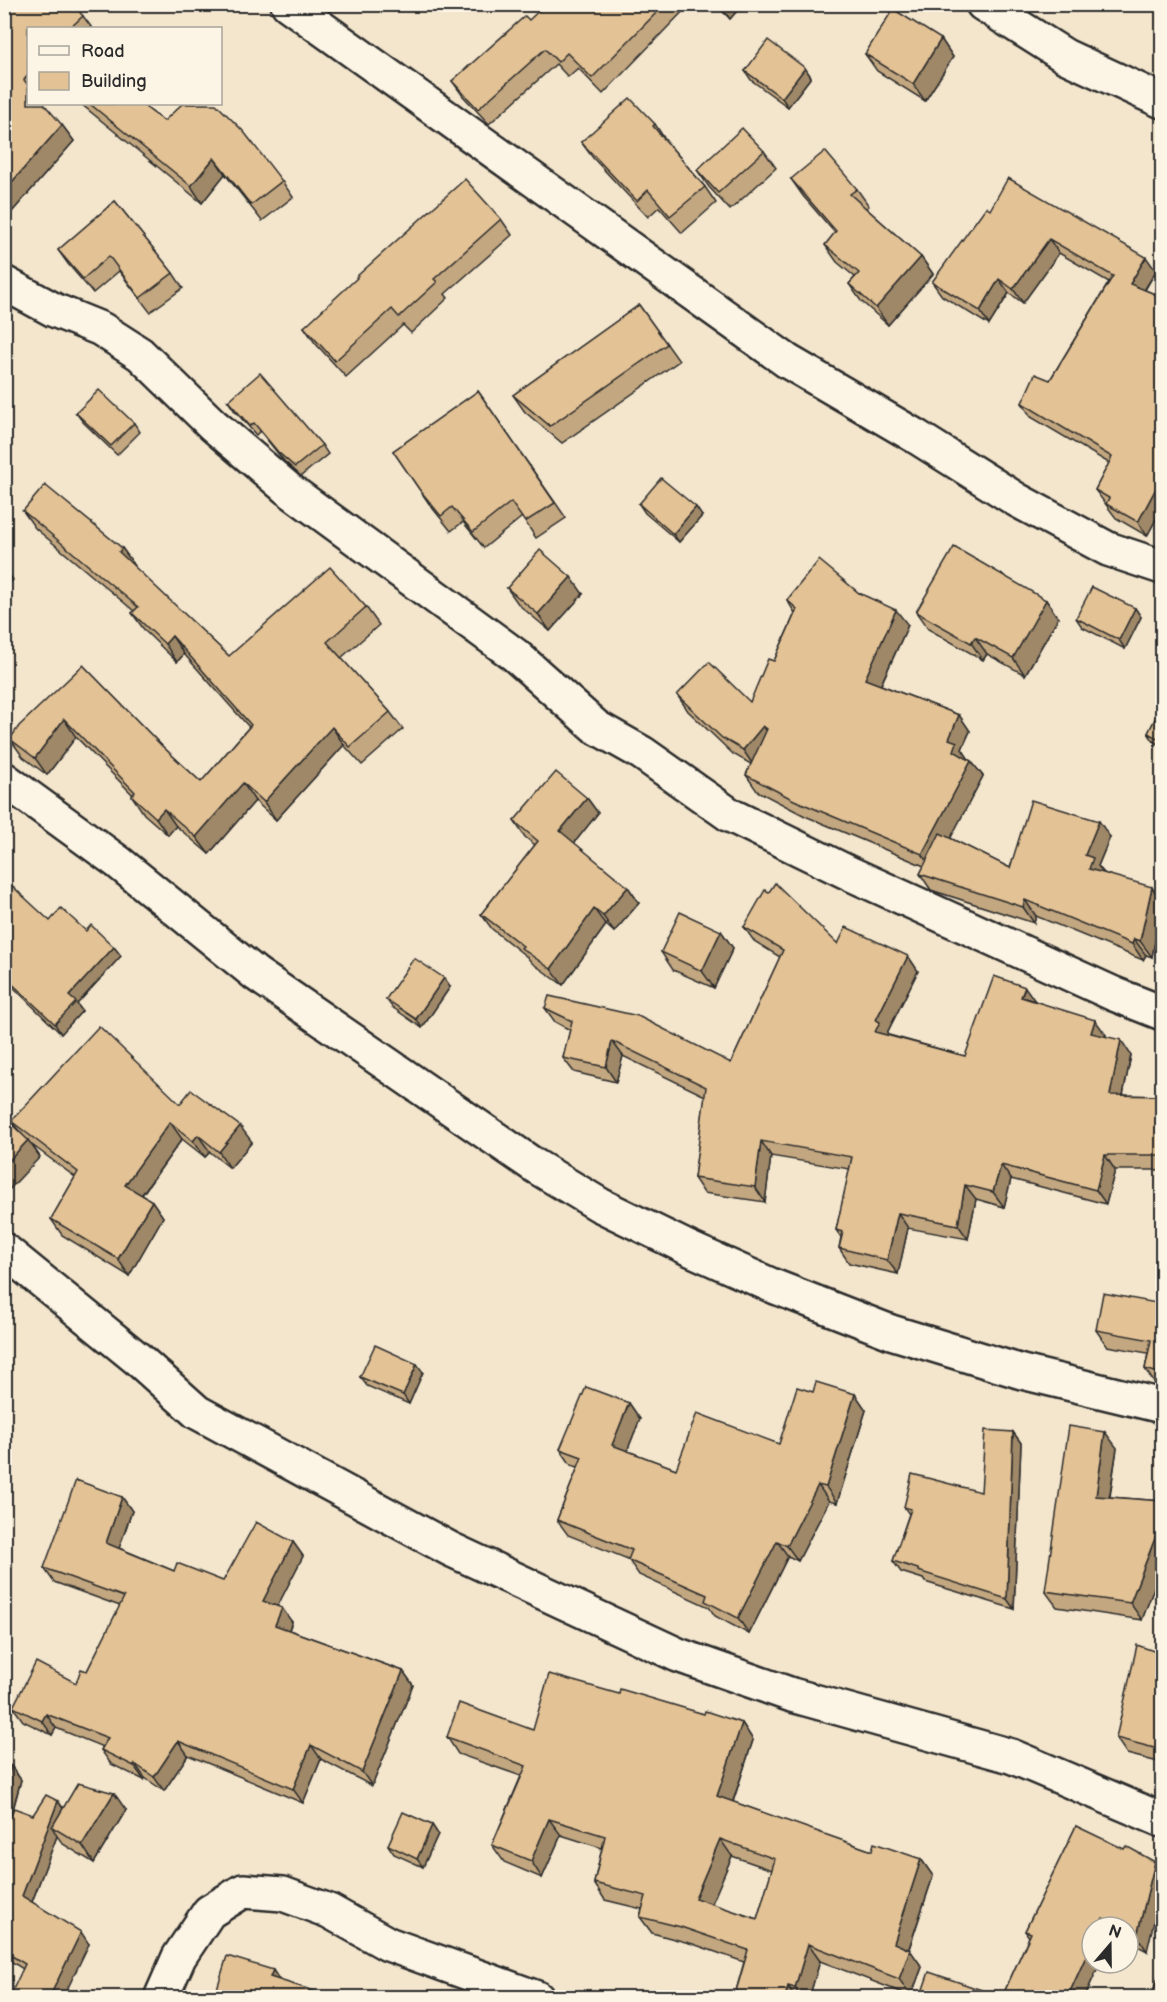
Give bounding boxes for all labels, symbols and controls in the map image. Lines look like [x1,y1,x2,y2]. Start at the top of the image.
legend [27,27,222,105]
text: Road [81,41,125,62]
text: Building [81,71,147,92]
north arrow [1080,1915,1140,1975]
text: N [1106,1921,1124,1943]

